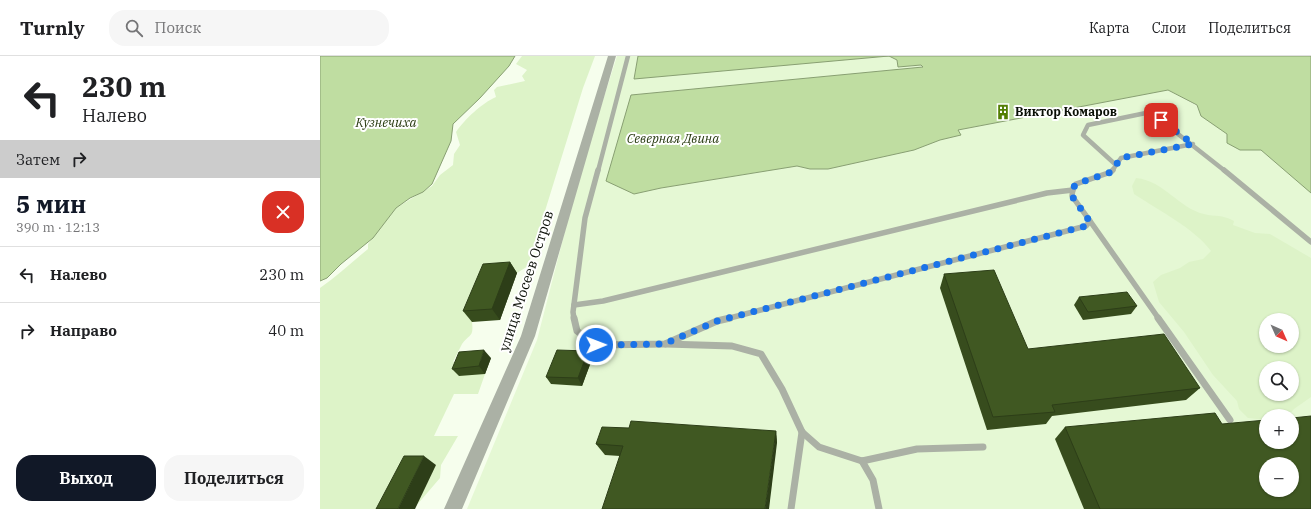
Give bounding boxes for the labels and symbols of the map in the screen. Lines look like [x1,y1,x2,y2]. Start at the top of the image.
building icon: Виктор Комаров [994,103,1012,121]
pin [1144,103,1178,137]
place label: Виктор Комаров [1015,104,1117,119]
water label: Кузнечиха [354,114,417,131]
water label: Северная Двина [627,130,719,147]
street label: улица Мосеев Остров [495,208,557,354]
north arrow [1259,313,1299,353]
position arrow [575,324,617,366]

